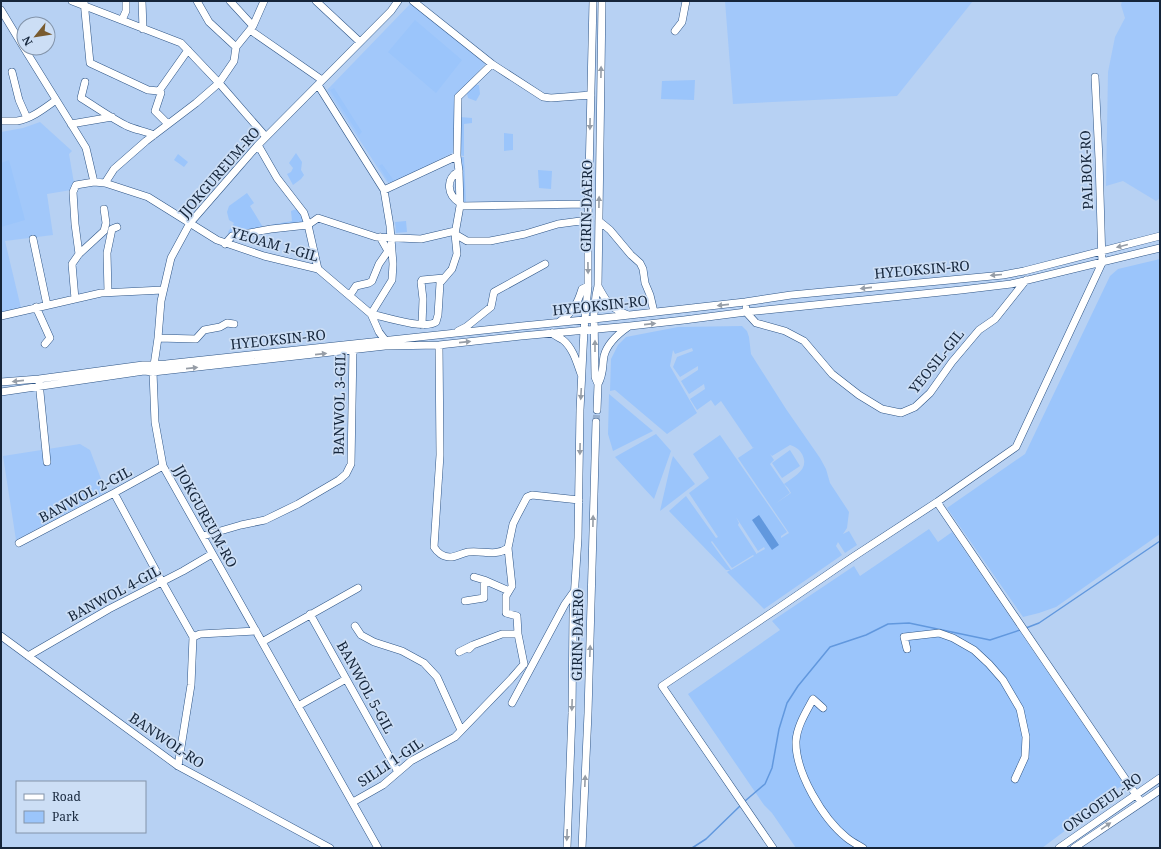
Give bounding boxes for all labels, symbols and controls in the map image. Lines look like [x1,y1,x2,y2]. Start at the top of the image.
north arrow [16,16,56,56]
text: N [18,33,36,49]
one-way arrow [598,65,604,78]
one-way arrow [587,118,593,131]
street label: JJOKGUREUM-RO [174,123,264,222]
street label: PALBOK-RO [1075,130,1097,210]
street label: GIRIN-DAERO [576,160,596,252]
one-way arrow [596,195,602,208]
street label: YEOAM 1-GIL [228,222,321,266]
one-way arrow [1116,243,1128,249]
street label: HYEOKSIN-RO [873,255,971,283]
one-way arrow [585,262,591,275]
one-way arrow [990,272,1002,279]
one-way arrow [860,284,872,291]
street label: HYEOKSIN-RO [551,291,649,319]
one-way arrow [717,301,729,308]
one-way arrow [644,321,656,327]
street label: HYEOKSIN-RO [229,325,327,353]
street label: YEOSIL-GIL [904,325,968,398]
one-way arrow [459,339,471,345]
one-way arrow [592,339,598,352]
one-way arrow [315,351,327,357]
street label: BANWOL 3-GIL [329,352,349,455]
one-way arrow [186,364,198,371]
one-way arrow [12,377,24,384]
one-way arrow [578,388,585,400]
one-way arrow [577,443,583,456]
street label: JJOKGUREUM-RO [169,460,242,571]
street label: BANWOL 2-GIL [35,461,135,526]
one-way arrow [590,515,597,527]
street label: BANWOL 4-GIL [64,560,164,625]
street label: GIRIN-DAERO [567,589,587,681]
street label: BANWOL 5-GIL [333,638,399,737]
one-way arrow [586,645,593,657]
one-way arrow [569,699,575,712]
street label: BANWOL-RO [126,708,208,772]
street label: SILLI 1-GIL [354,733,427,791]
street label: ONGOEUL-RO [1059,768,1145,836]
one-way arrow [582,774,588,787]
legend [16,781,146,833]
text: Road [52,788,82,805]
text: Park [52,808,80,825]
one-way arrow [1101,822,1111,830]
one-way arrow [564,829,570,842]

